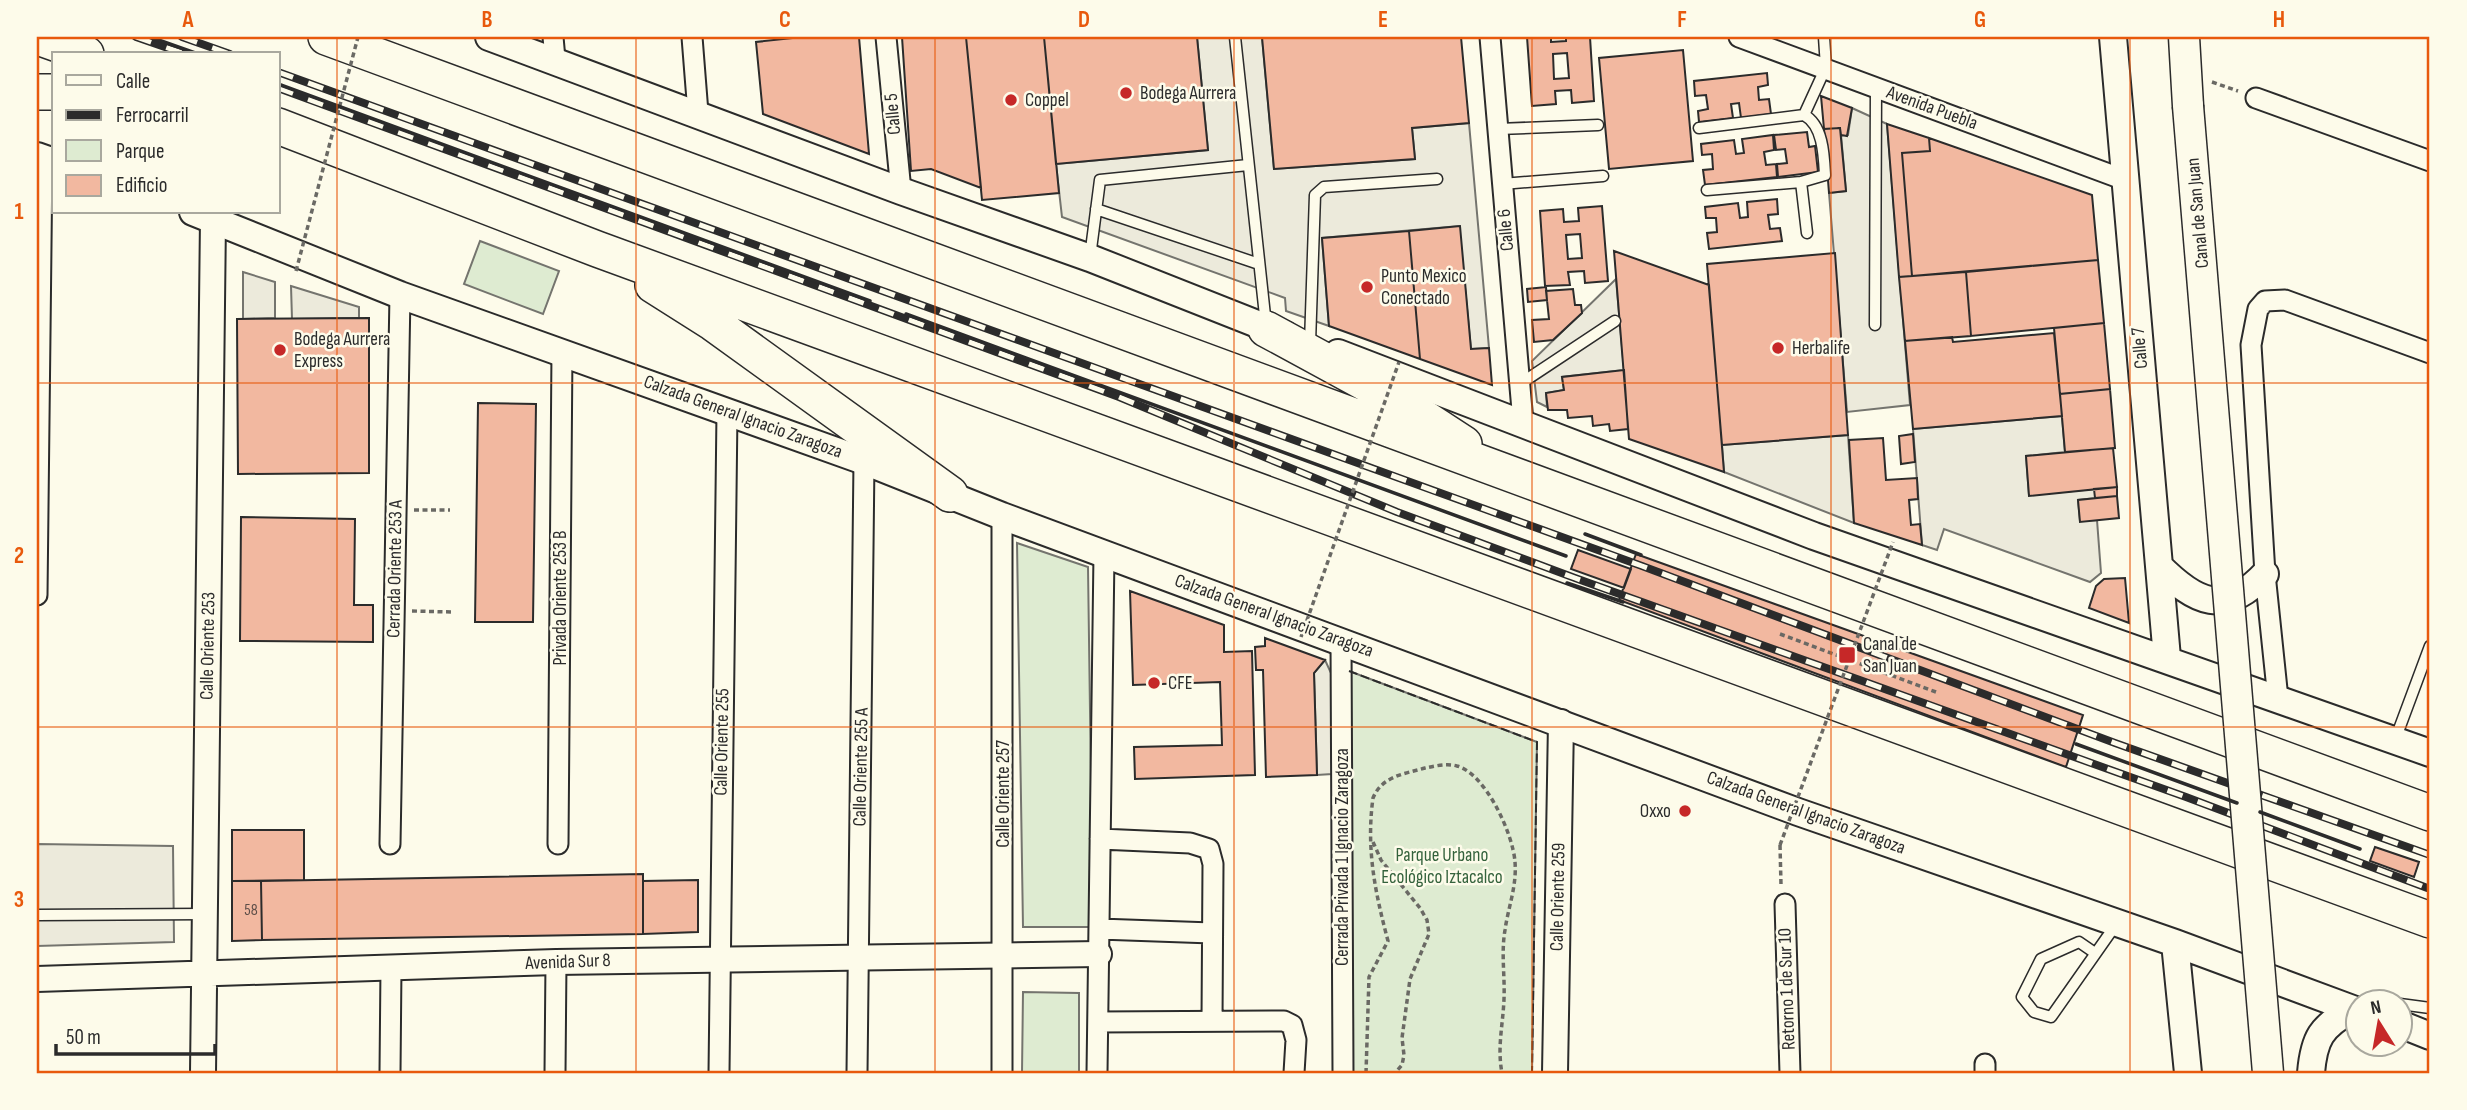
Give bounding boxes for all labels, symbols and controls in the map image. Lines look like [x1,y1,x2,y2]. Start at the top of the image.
text: A [182,6,195,34]
text: B [482,6,493,34]
text: C [779,6,791,34]
text: D [1078,6,1090,34]
text: E [1378,6,1388,34]
text: F [1677,6,1687,34]
text: G [1974,6,1986,34]
text: H [2273,6,2285,34]
legend [52,52,280,214]
text: Calle [116,69,150,94]
street label: Avenida Puebla [1882,81,1981,135]
place label: Bodega Aurrera [1140,82,1236,105]
marker: Bodega Aurrera [1118,85,1134,101]
place label: Coppel [1025,89,1069,112]
street label: Calle 5 [880,92,906,136]
marker: Coppel [1003,92,1019,108]
text: Ferrocarril [116,103,189,128]
text: Parque [116,139,164,164]
street label: Canal de San Juan [2182,157,2214,269]
text: Edificio [116,173,167,198]
text: 1 [14,198,24,226]
street label: Calle 6 [1493,208,1519,252]
place label: Punto Mexico Conectado [1381,265,1467,310]
marker: Punto Mexico Conectado [1359,279,1375,295]
street label: Calle 7 [2127,326,2153,370]
place label: Bodega Aurrera Express [294,328,390,373]
place label: Herbalife [1792,337,1850,360]
marker: Herbalife [1770,340,1786,356]
marker: Bodega Aurrera Express [272,342,288,358]
street label: Calzada General Ignacio Zaragoza [640,370,846,464]
street label: Cerrada Oriente 253 A [382,499,408,638]
street label: Privada Oriente 253 B [549,530,572,666]
text: 2 [14,542,24,570]
street label: Calzada General Ignacio Zaragoza [1171,569,1377,663]
street label: Calle Oriente 253 [196,592,220,700]
place label: Canal de San Juan [1863,633,1917,678]
marker: Canal de San Juan [1837,645,1857,665]
place label: CFE [1168,672,1193,695]
marker: CFE [1146,675,1162,691]
street label: Calle Oriente 255 [710,688,734,796]
street label: Calle Oriente 255 A [848,707,874,827]
street label: Calle Oriente 257 [992,740,1015,848]
street label: Cerrada Privada 1 Ignacio Zaragoza [1331,748,1354,966]
street label: Calzada General Ignacio Zaragoza [1703,766,1909,860]
place label: Oxxo [1640,800,1671,823]
marker: Oxxo [1677,803,1693,819]
street label: Calle Oriente 259 [1546,843,1570,951]
park label: Parque Urbano Ecológico Iztacalco [1381,844,1503,889]
text: 3 [14,886,24,914]
house number: 58 [244,901,258,920]
street label: Retorno 1 de Sur 10 [1773,928,1801,1050]
street label: Avenida Sur 8 [524,949,611,975]
north arrow [2344,988,2414,1058]
text: N [2369,996,2383,1020]
scale bar [56,1012,215,1056]
text: 50 m [66,1025,101,1050]

